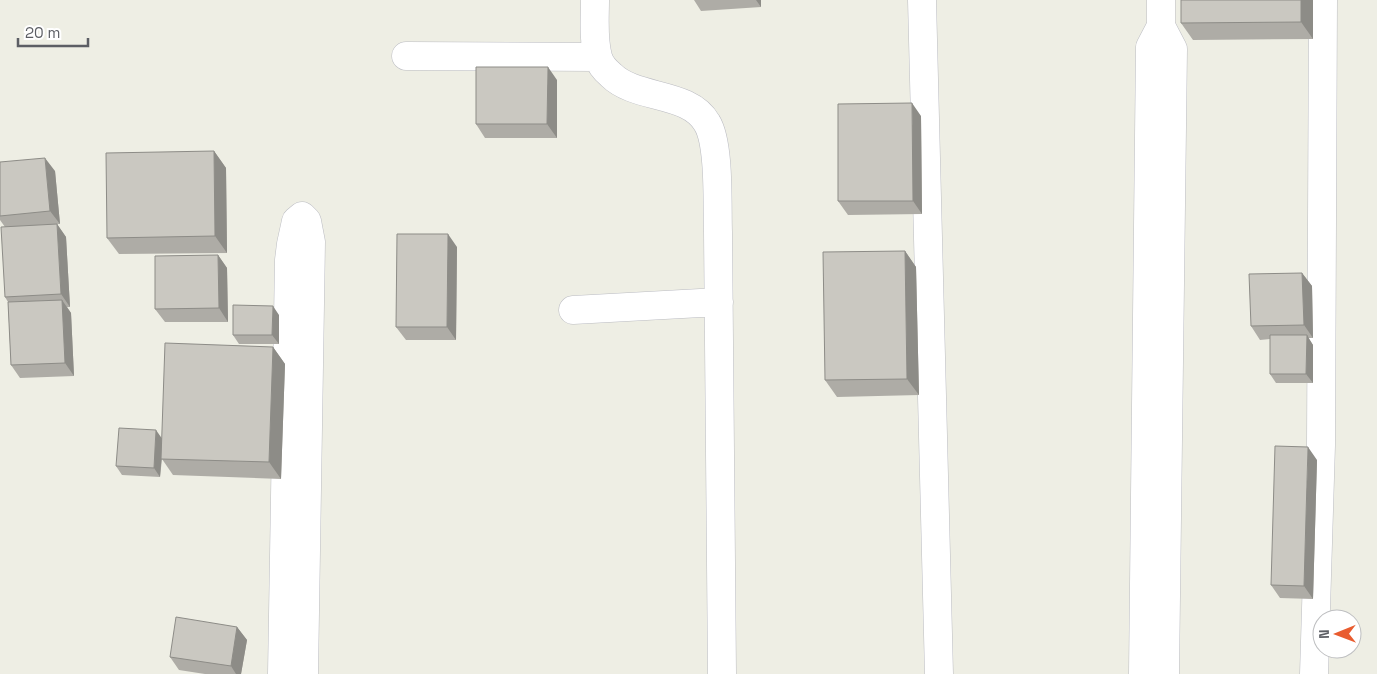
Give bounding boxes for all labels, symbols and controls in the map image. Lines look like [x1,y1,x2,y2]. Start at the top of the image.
scale bar [18,15,88,47]
text: 20 m [25,23,60,42]
north arrow [1312,609,1362,659]
text: N [1315,629,1333,639]

